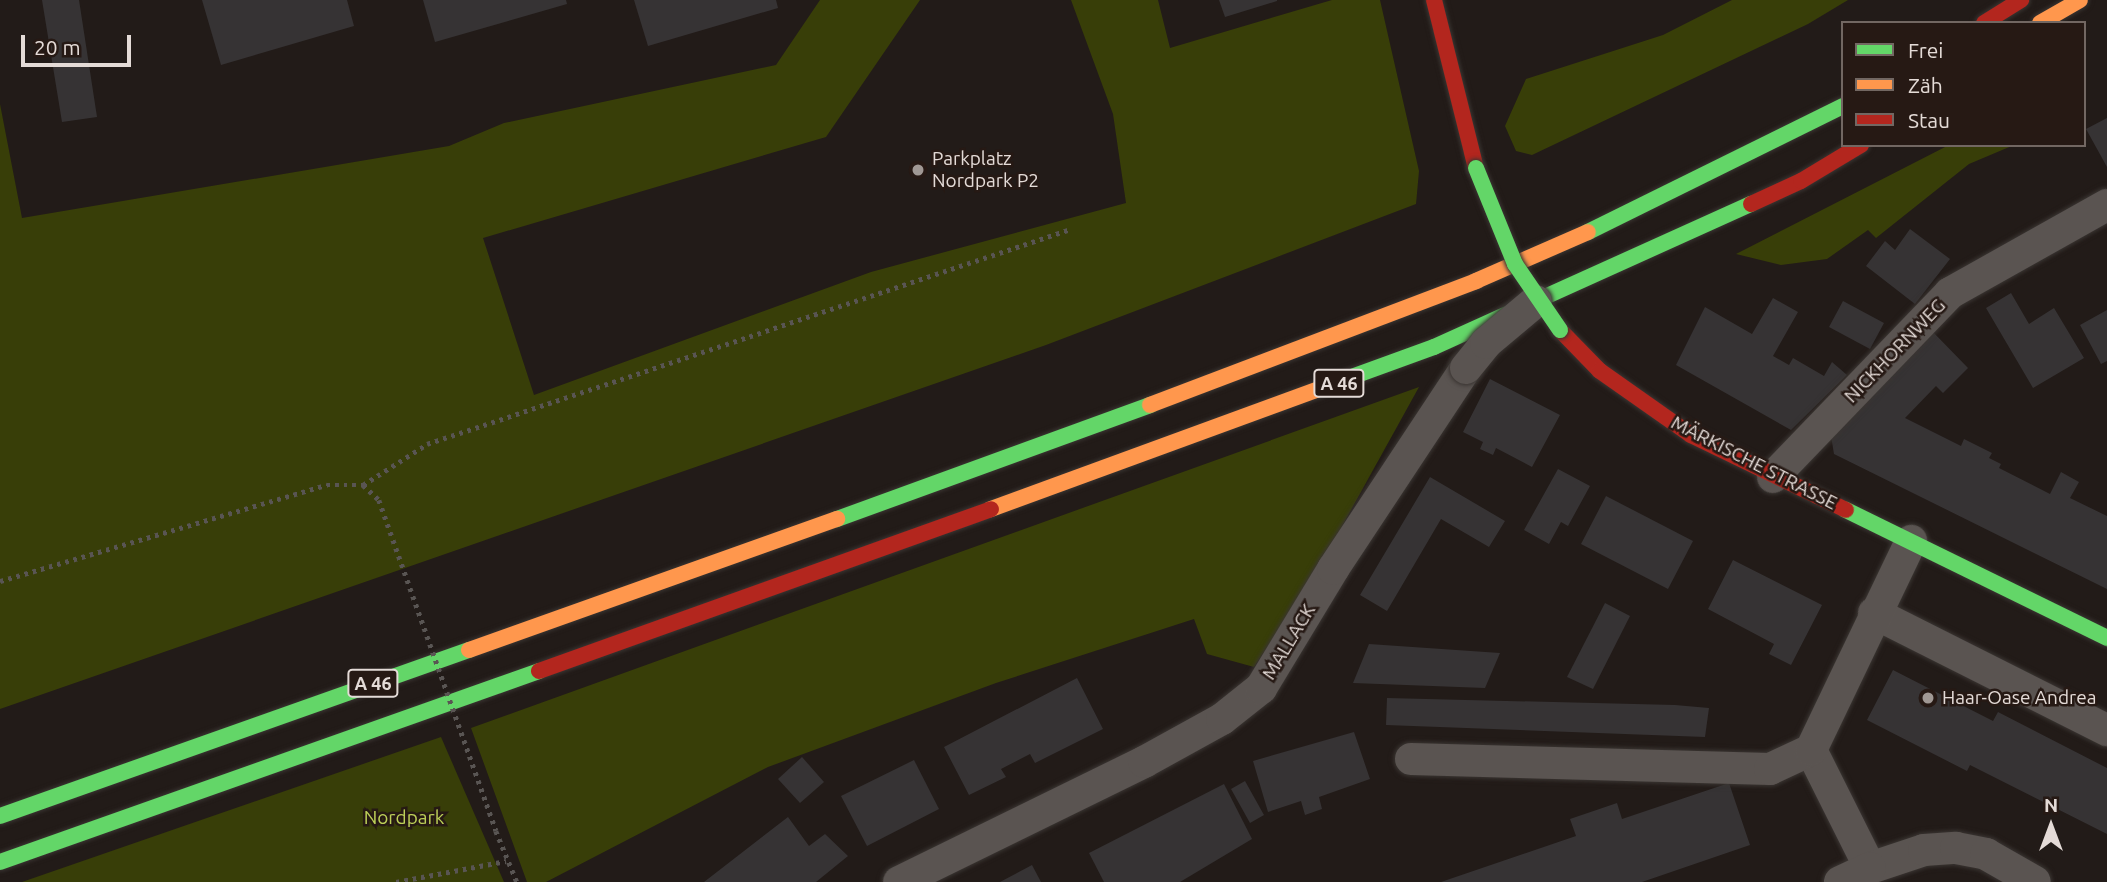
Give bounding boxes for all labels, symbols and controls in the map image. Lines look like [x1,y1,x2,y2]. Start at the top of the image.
scale bar [24,21,135,65]
legend [1841,21,2086,147]
text: 20 m [34,35,81,59]
text: Frei [1908,38,1943,62]
text: Zäh [1908,73,1943,97]
text: Stau [1908,108,1950,132]
place label: Parkplatz Nordpark P2 [932,148,1039,192]
marker: Parkplatz Nordpark P2 [910,162,926,178]
street label: NICKHORNWEG [1840,294,1950,408]
road number: A 46 [1313,368,1365,398]
street label: MÄRKISCHE STRASSE [1667,411,1841,515]
street label: MALLACK [1258,600,1320,684]
road number: A 46 [347,668,399,698]
place label: Haar-Oase Andrea [1942,687,2096,709]
marker: Haar-Oase Andrea [1920,690,1936,706]
north arrow [2016,791,2086,861]
text: N [2044,794,2058,816]
park label: Nordpark [364,807,444,829]

